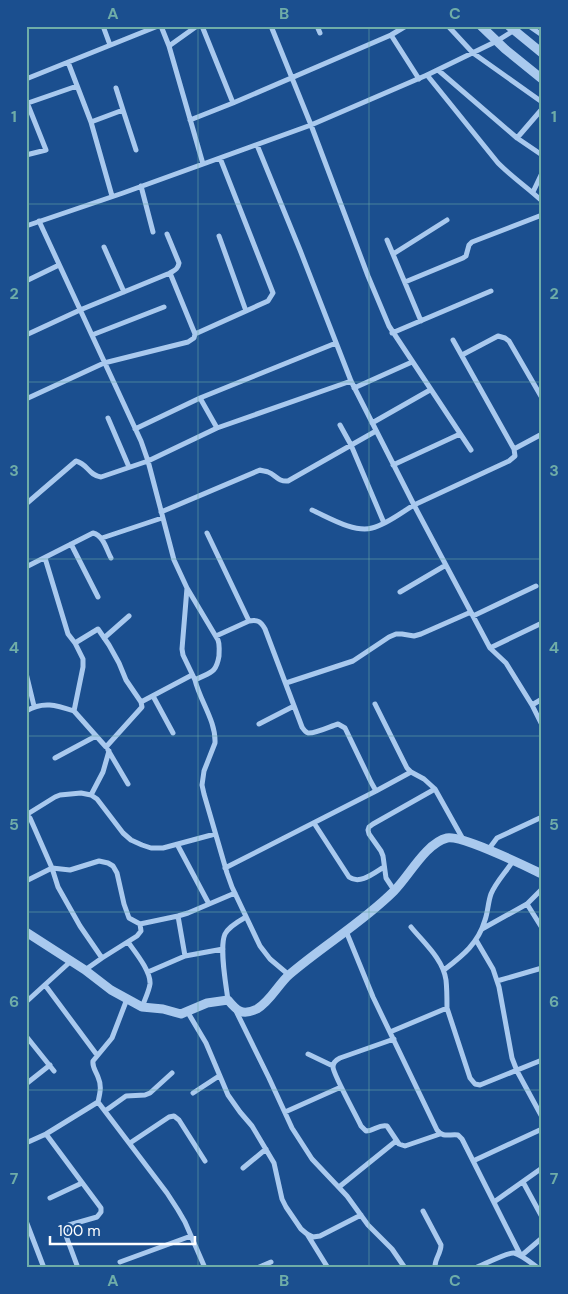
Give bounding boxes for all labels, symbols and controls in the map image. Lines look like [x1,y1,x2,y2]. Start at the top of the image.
text: A [107,3,119,24]
text: B [279,3,289,24]
text: C [449,3,461,24]
text: 1 [11,106,17,127]
text: 1 [551,106,557,127]
text: 2 [9,283,19,304]
text: 2 [549,283,559,304]
text: 3 [9,460,19,481]
text: 3 [549,460,559,481]
text: 4 [9,637,19,658]
text: 4 [549,637,559,658]
text: 5 [9,814,19,835]
text: 5 [549,814,559,835]
text: 6 [9,991,19,1012]
text: 6 [549,991,559,1012]
text: 7 [10,1168,19,1189]
text: 7 [550,1168,559,1189]
scale bar [50,1214,195,1246]
text: 100 m [58,1221,101,1241]
text: A [107,1270,119,1291]
text: B [279,1270,289,1291]
text: C [449,1270,461,1291]

